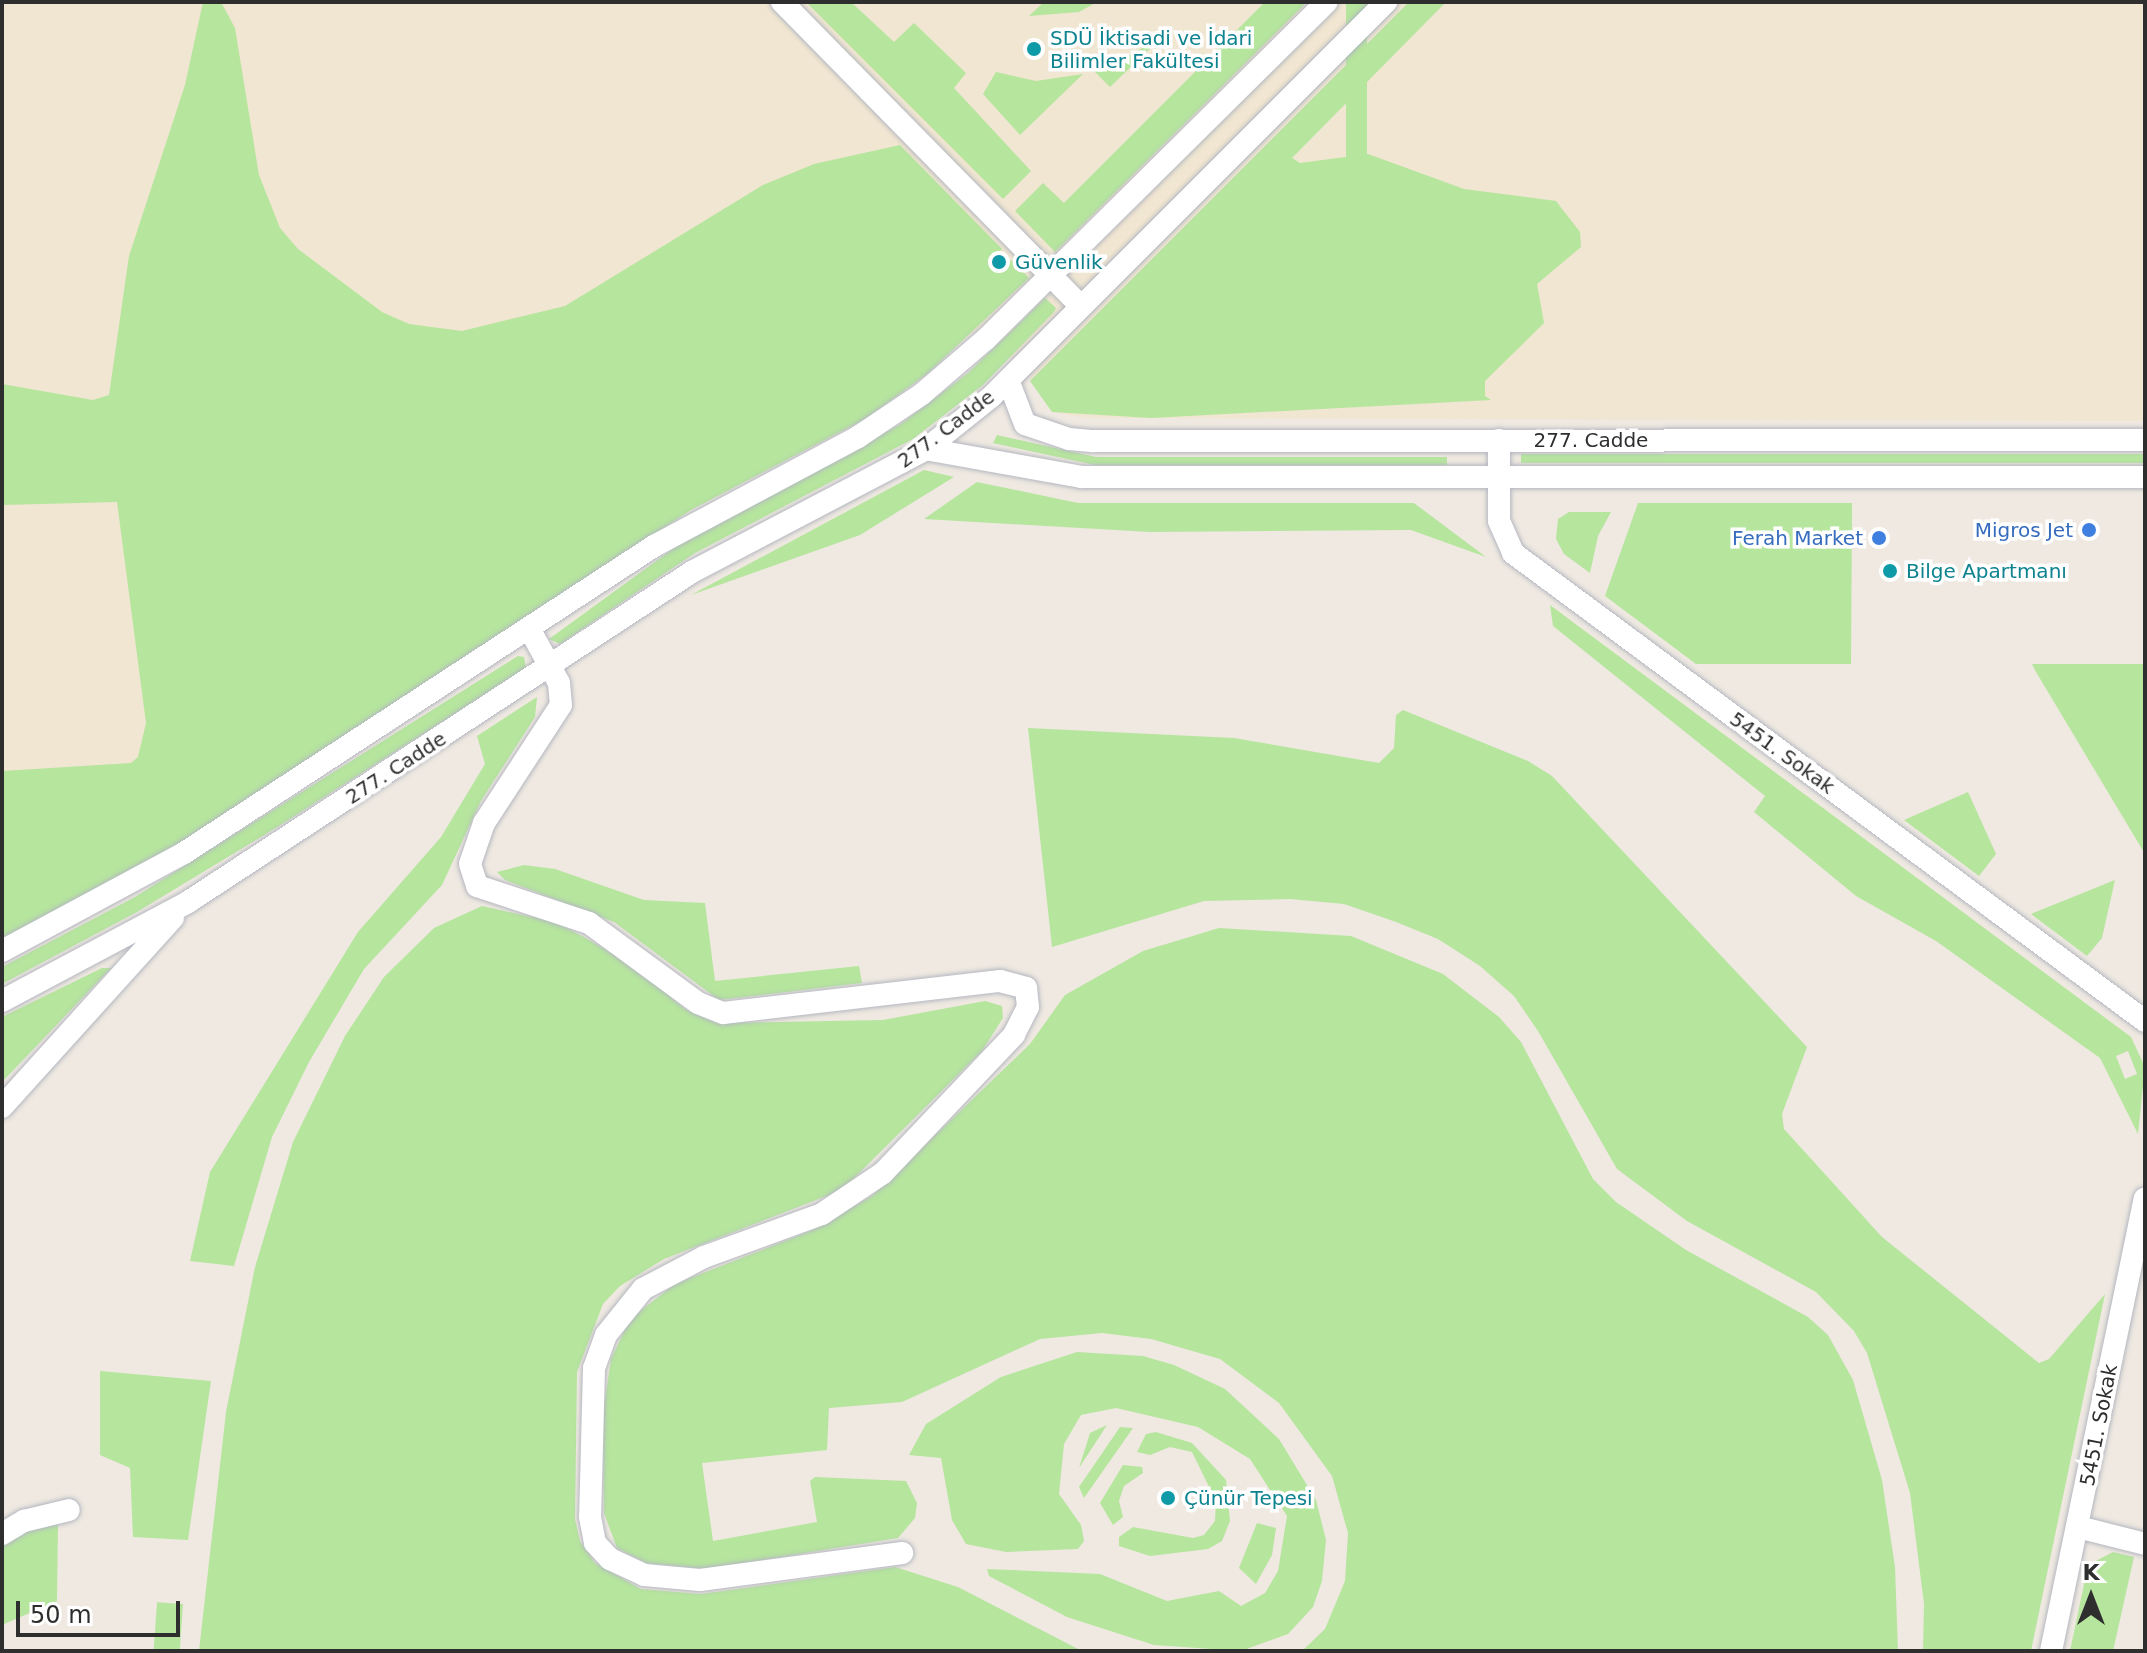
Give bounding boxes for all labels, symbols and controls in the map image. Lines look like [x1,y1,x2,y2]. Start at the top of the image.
place label: SDÜ İktisadi ve İdari Bilimler Fakültesi [1050,26,1252,73]
marker: SDÜ İktisadi ve İdari Bilimler Fakültesi [1025,40,1043,58]
place label: Güvenlik [1015,250,1103,274]
marker: Güvenlik [990,253,1008,271]
street label: 277. Cadde [893,385,999,473]
street label: 277. Cadde [1534,428,1648,452]
place label: Migros Jet [1975,518,2073,542]
marker: Migros Jet [2080,521,2098,539]
place label: Ferah Market [1732,526,1863,550]
marker: Ferah Market [1870,529,1888,547]
place label: Bilge Apartmanı [1906,559,2067,583]
marker: Bilge Apartmanı [1881,562,1899,580]
street label: 5451. Sokak [1725,707,1839,799]
street label: 277. Cadde [341,727,451,809]
street label: 5451. Sokak [2075,1362,2123,1488]
place label: Çünür Tepesi [1184,1486,1313,1510]
marker: Çünür Tepesi [1159,1489,1177,1507]
north arrow [2051,1557,2131,1637]
text: K [2082,1560,2100,1585]
scale bar [20,1585,184,1635]
text: 50 m [30,1601,92,1629]

